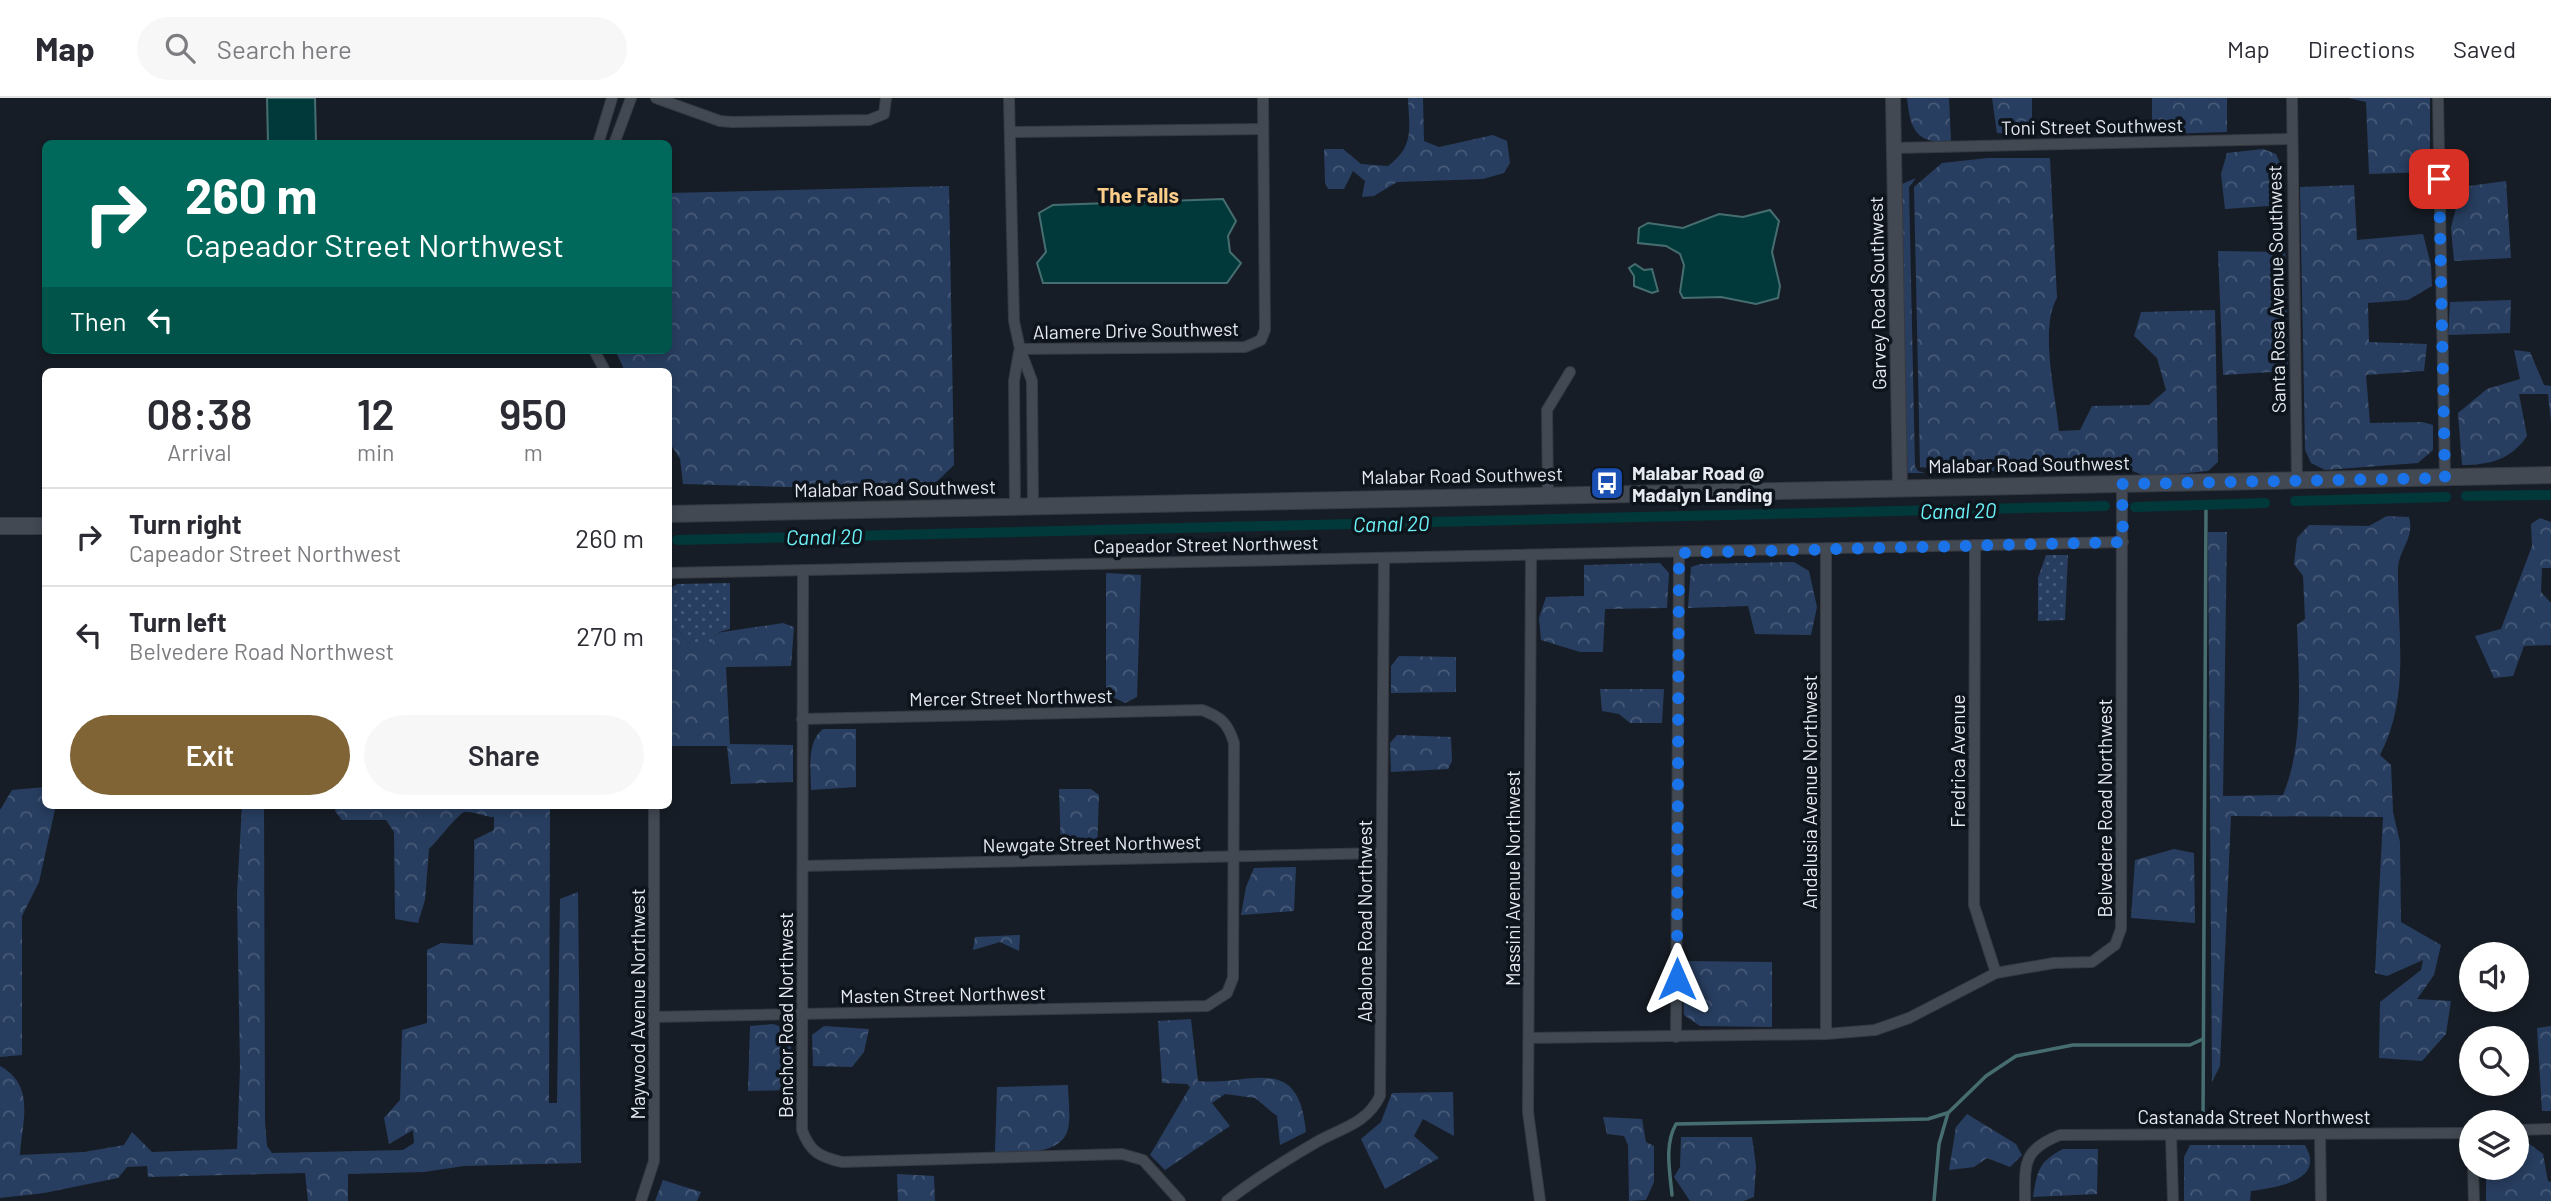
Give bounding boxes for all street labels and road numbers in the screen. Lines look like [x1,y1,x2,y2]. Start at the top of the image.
street label: Toni Street Southwest [2001,113,2183,139]
street label: Santa Rosa Avenue Southwest [2262,165,2290,413]
street label: Garvey Road Southwest [1864,196,1890,390]
street label: Alamere Drive Southwest [1033,317,1239,343]
street label: Malabar Road Southwest [1928,451,2130,477]
street label: Malabar Road Southwest [1361,462,1563,488]
street label: Malabar Road Southwest [794,475,996,501]
street label: Capeador Street Northwest [1093,531,1319,557]
street label: Andalusia Avenue Northwest [1798,675,1821,909]
street label: Mercer Street Northwest [909,684,1113,710]
street label: Fredrica Avenue [1946,694,1969,828]
street label: Belvedere Road Northwest [2093,698,2116,918]
street label: Massini Avenue Northwest [1501,770,1524,986]
street label: Abalone Road Northwest [1353,820,1376,1022]
street label: Newgate Street Northwest [982,830,1202,856]
street label: Maywood Avenue Northwest [626,888,649,1120]
street label: Benchor Road Northwest [774,912,797,1118]
street label: Masten Street Northwest [840,981,1046,1007]
street label: Castanada Street Northwest [2137,1105,2371,1128]

